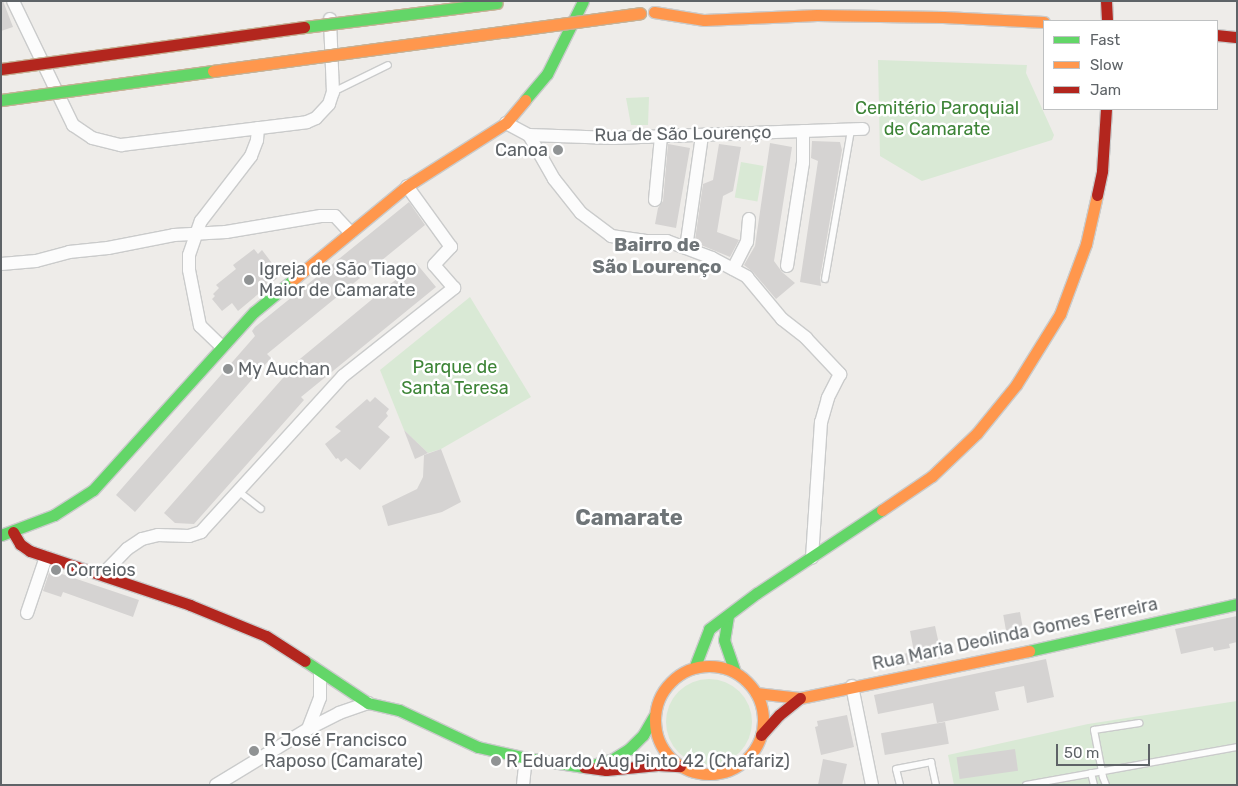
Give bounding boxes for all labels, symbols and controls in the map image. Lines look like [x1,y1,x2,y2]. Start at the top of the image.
legend [1043,20,1218,110]
text: Fast [1090,31,1120,49]
text: Slow [1090,56,1123,74]
text: Jam [1090,81,1121,99]
park label: Cemitério Paroquial de Camarate [855,98,1019,140]
street label: Rua de São Lourenço [594,122,772,146]
place label: Canoa [495,139,548,161]
marker: Canoa [552,144,564,156]
district label: Bairro de São Lourenço [592,234,722,278]
place label: Igreja de São Tiago Maior de Camarate [259,259,417,302]
marker: Igreja de São Tiago Maior de Camarate [243,274,255,286]
park label: Parque de Santa Teresa [401,357,509,399]
place label: My Auchan [238,358,331,380]
marker: My Auchan [222,363,234,375]
district label: Camarate [575,505,683,531]
place label: Correios [66,559,136,581]
marker: Correios [50,564,62,576]
street label: Rua Maria Deolinda Gomes Ferreira [870,593,1160,675]
place label: R José Francisco Raposo (Camarate) [264,730,423,772]
scale bar [1058,734,1152,766]
text: 50 m [1064,744,1099,762]
marker: R José Francisco Raposo (Camarate) [248,745,260,757]
place label: R Eduardo Aug Pinto 42 (Chafariz) [506,750,790,772]
marker: R Eduardo Aug Pinto 42 (Chafariz) [490,755,502,767]

